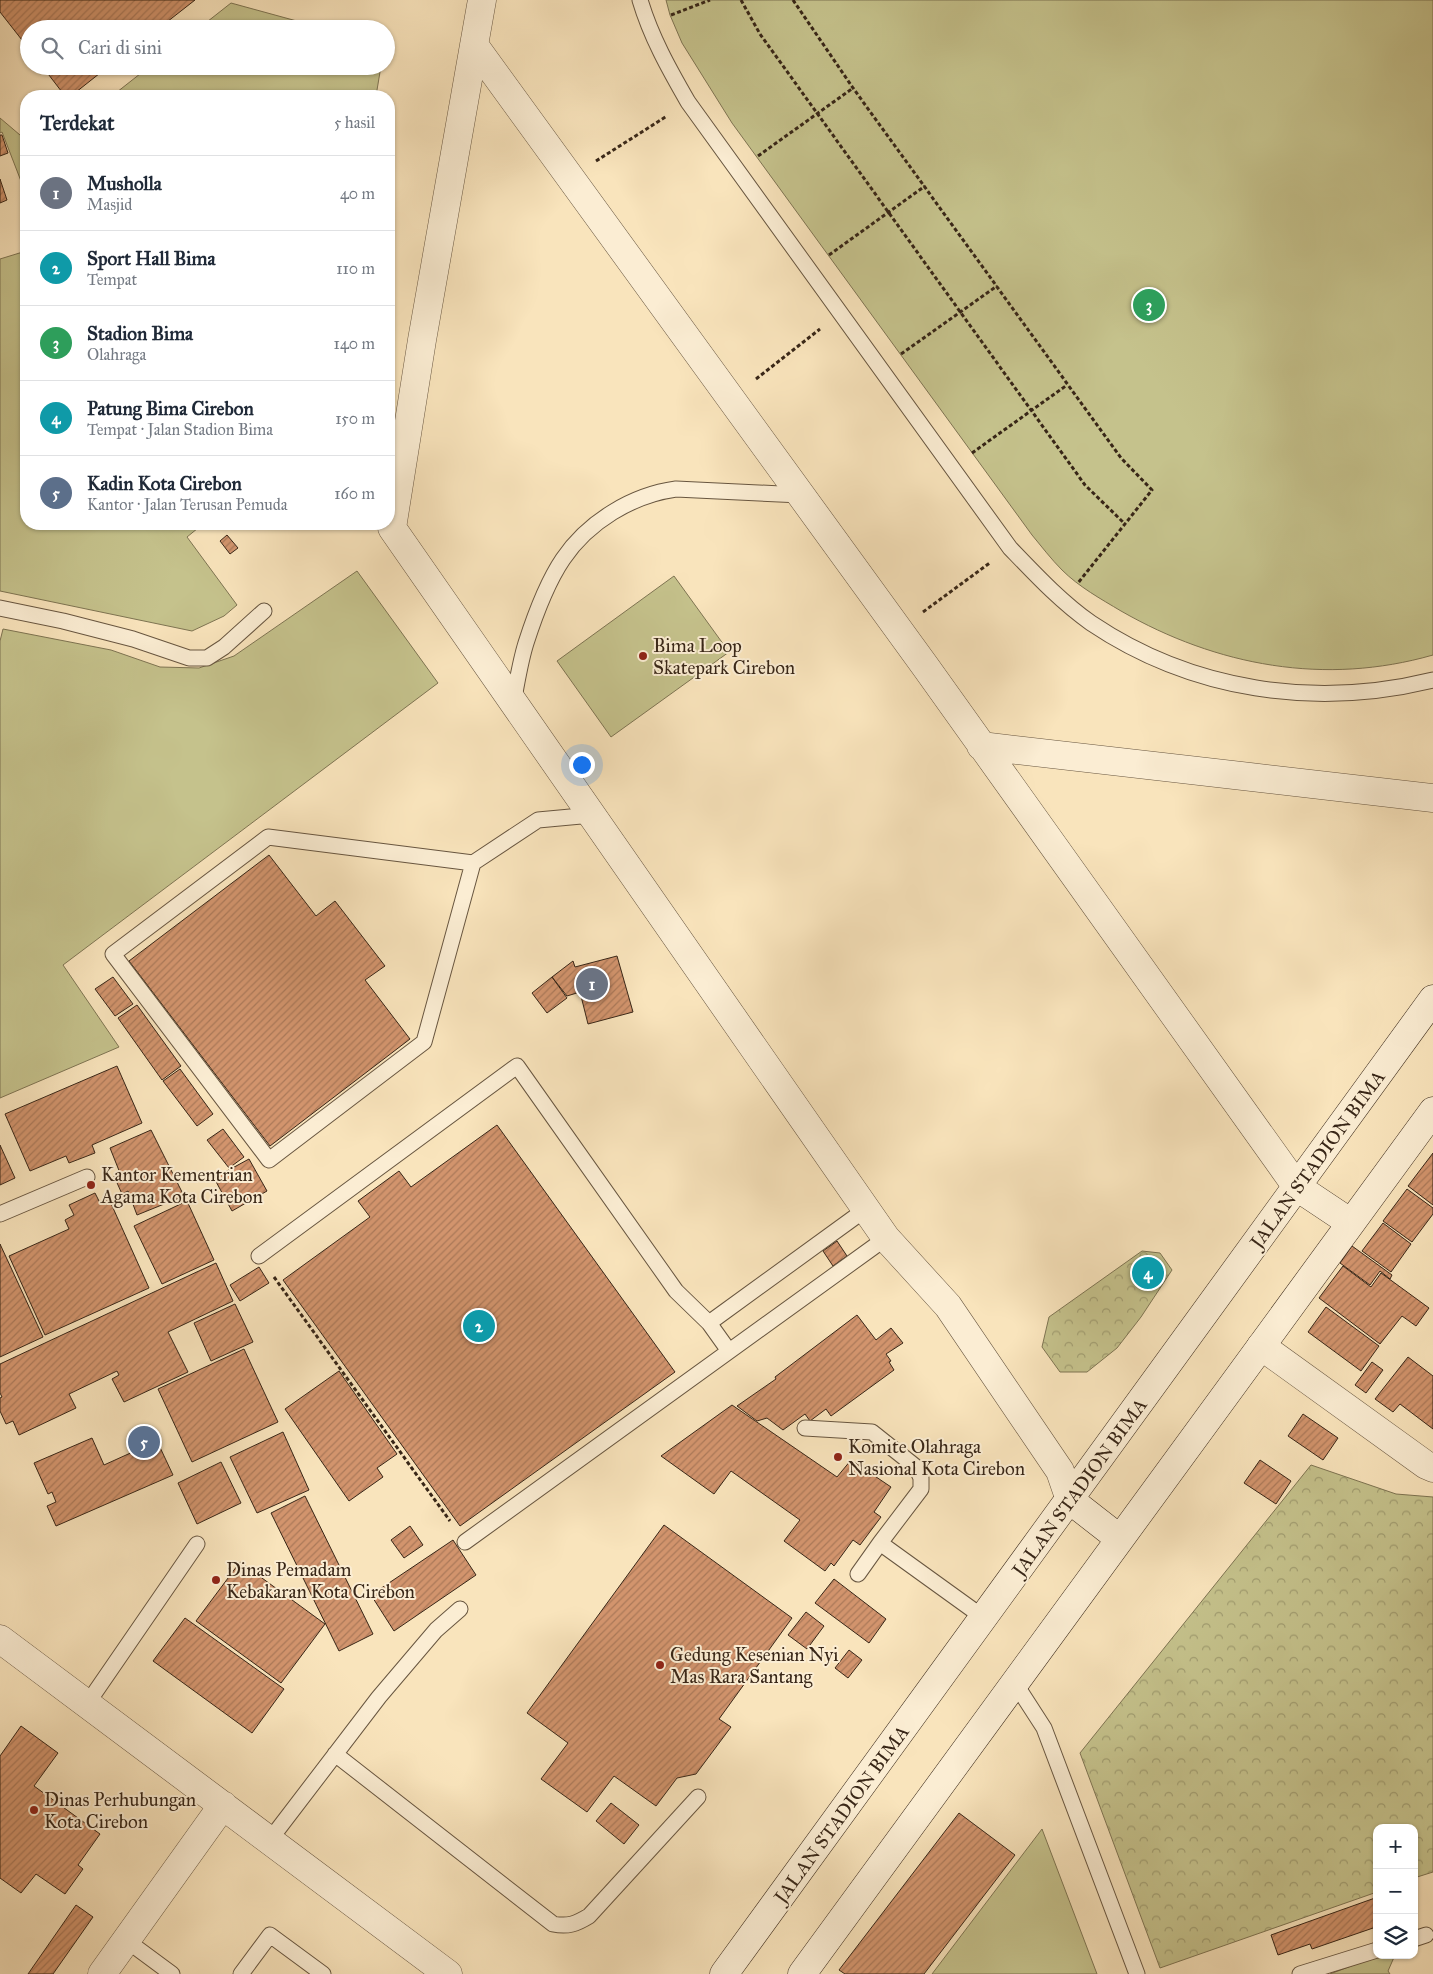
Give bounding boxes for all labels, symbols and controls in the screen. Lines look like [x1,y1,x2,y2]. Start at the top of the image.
search box [20,20,395,75]
icon: search [38,34,66,62]
text: Cari di sini [78,36,162,59]
text: Terdekat [40,110,114,136]
text: 5 hasil [334,113,375,132]
text: Musholla [87,172,162,195]
text: 1 [53,184,59,203]
text: 40 m [340,184,375,203]
text: Masjid [87,195,132,214]
text: Sport Hall Bima [87,247,216,270]
text: 2 [52,259,60,278]
text: 110 m [336,259,375,278]
text: Tempat [87,270,137,289]
pin: 3 [1133,286,1165,324]
text: Stadion Bima [87,322,193,345]
text: 3 [53,334,59,353]
text: 140 m [334,334,375,353]
text: Olahraga [87,345,146,364]
text: Patung Bima Cirebon [87,397,254,420]
text: 4 [52,409,60,428]
text: 150 m [335,409,375,428]
text: Tempat · Jalan Stadion Bima [87,420,273,439]
text: Kadin Kota Cirebon [87,472,242,495]
text: 5 [52,484,60,503]
text: 160 m [334,484,375,503]
text: Kantor · Jalan Terusan Pemuda [87,495,288,514]
place label: Bima Loop Skatepark Cirebon [653,634,795,679]
marker: Bima Loop Skatepark Cirebon [637,650,649,662]
your location [569,752,595,778]
pin: 1 [576,965,608,1003]
street label: JALAN STADION BIMA [1244,1066,1391,1255]
place label: Kantor Kementrian Agama Kota Cirebon [100,1163,263,1209]
marker: Kantor Kementrian Agama Kota Cirebon [85,1179,97,1191]
pin: 4 [1132,1254,1164,1292]
pin: 2 [463,1307,495,1345]
street label: JALAN STADION BIMA [1006,1394,1153,1583]
pin: 5 [128,1423,160,1461]
place label: Komite Olahraga Nasional Kota Cirebon [848,1435,1025,1480]
marker: Komite Olahraga Nasional Kota Cirebon [832,1451,844,1463]
place label: Dinas Pemadam Kebakaran Kota Cirebon [226,1558,415,1603]
marker: Dinas Pemadam Kebakaran Kota Cirebon [210,1574,222,1586]
place label: Gedung Kesenian Nyi Mas Rara Santang [670,1643,839,1689]
marker: Gedung Kesenian Nyi Mas Rara Santang [654,1659,666,1671]
street label: JALAN STADION BIMA [768,1721,915,1910]
place label: Dinas Perhubungan Kota Cirebon [44,1788,196,1833]
marker: Dinas Perhubungan Kota Cirebon [28,1804,40,1816]
map controls [1373,1824,1418,1959]
button: + [1373,1824,1418,1869]
button: − [1373,1869,1418,1914]
button: layers [1373,1914,1418,1959]

